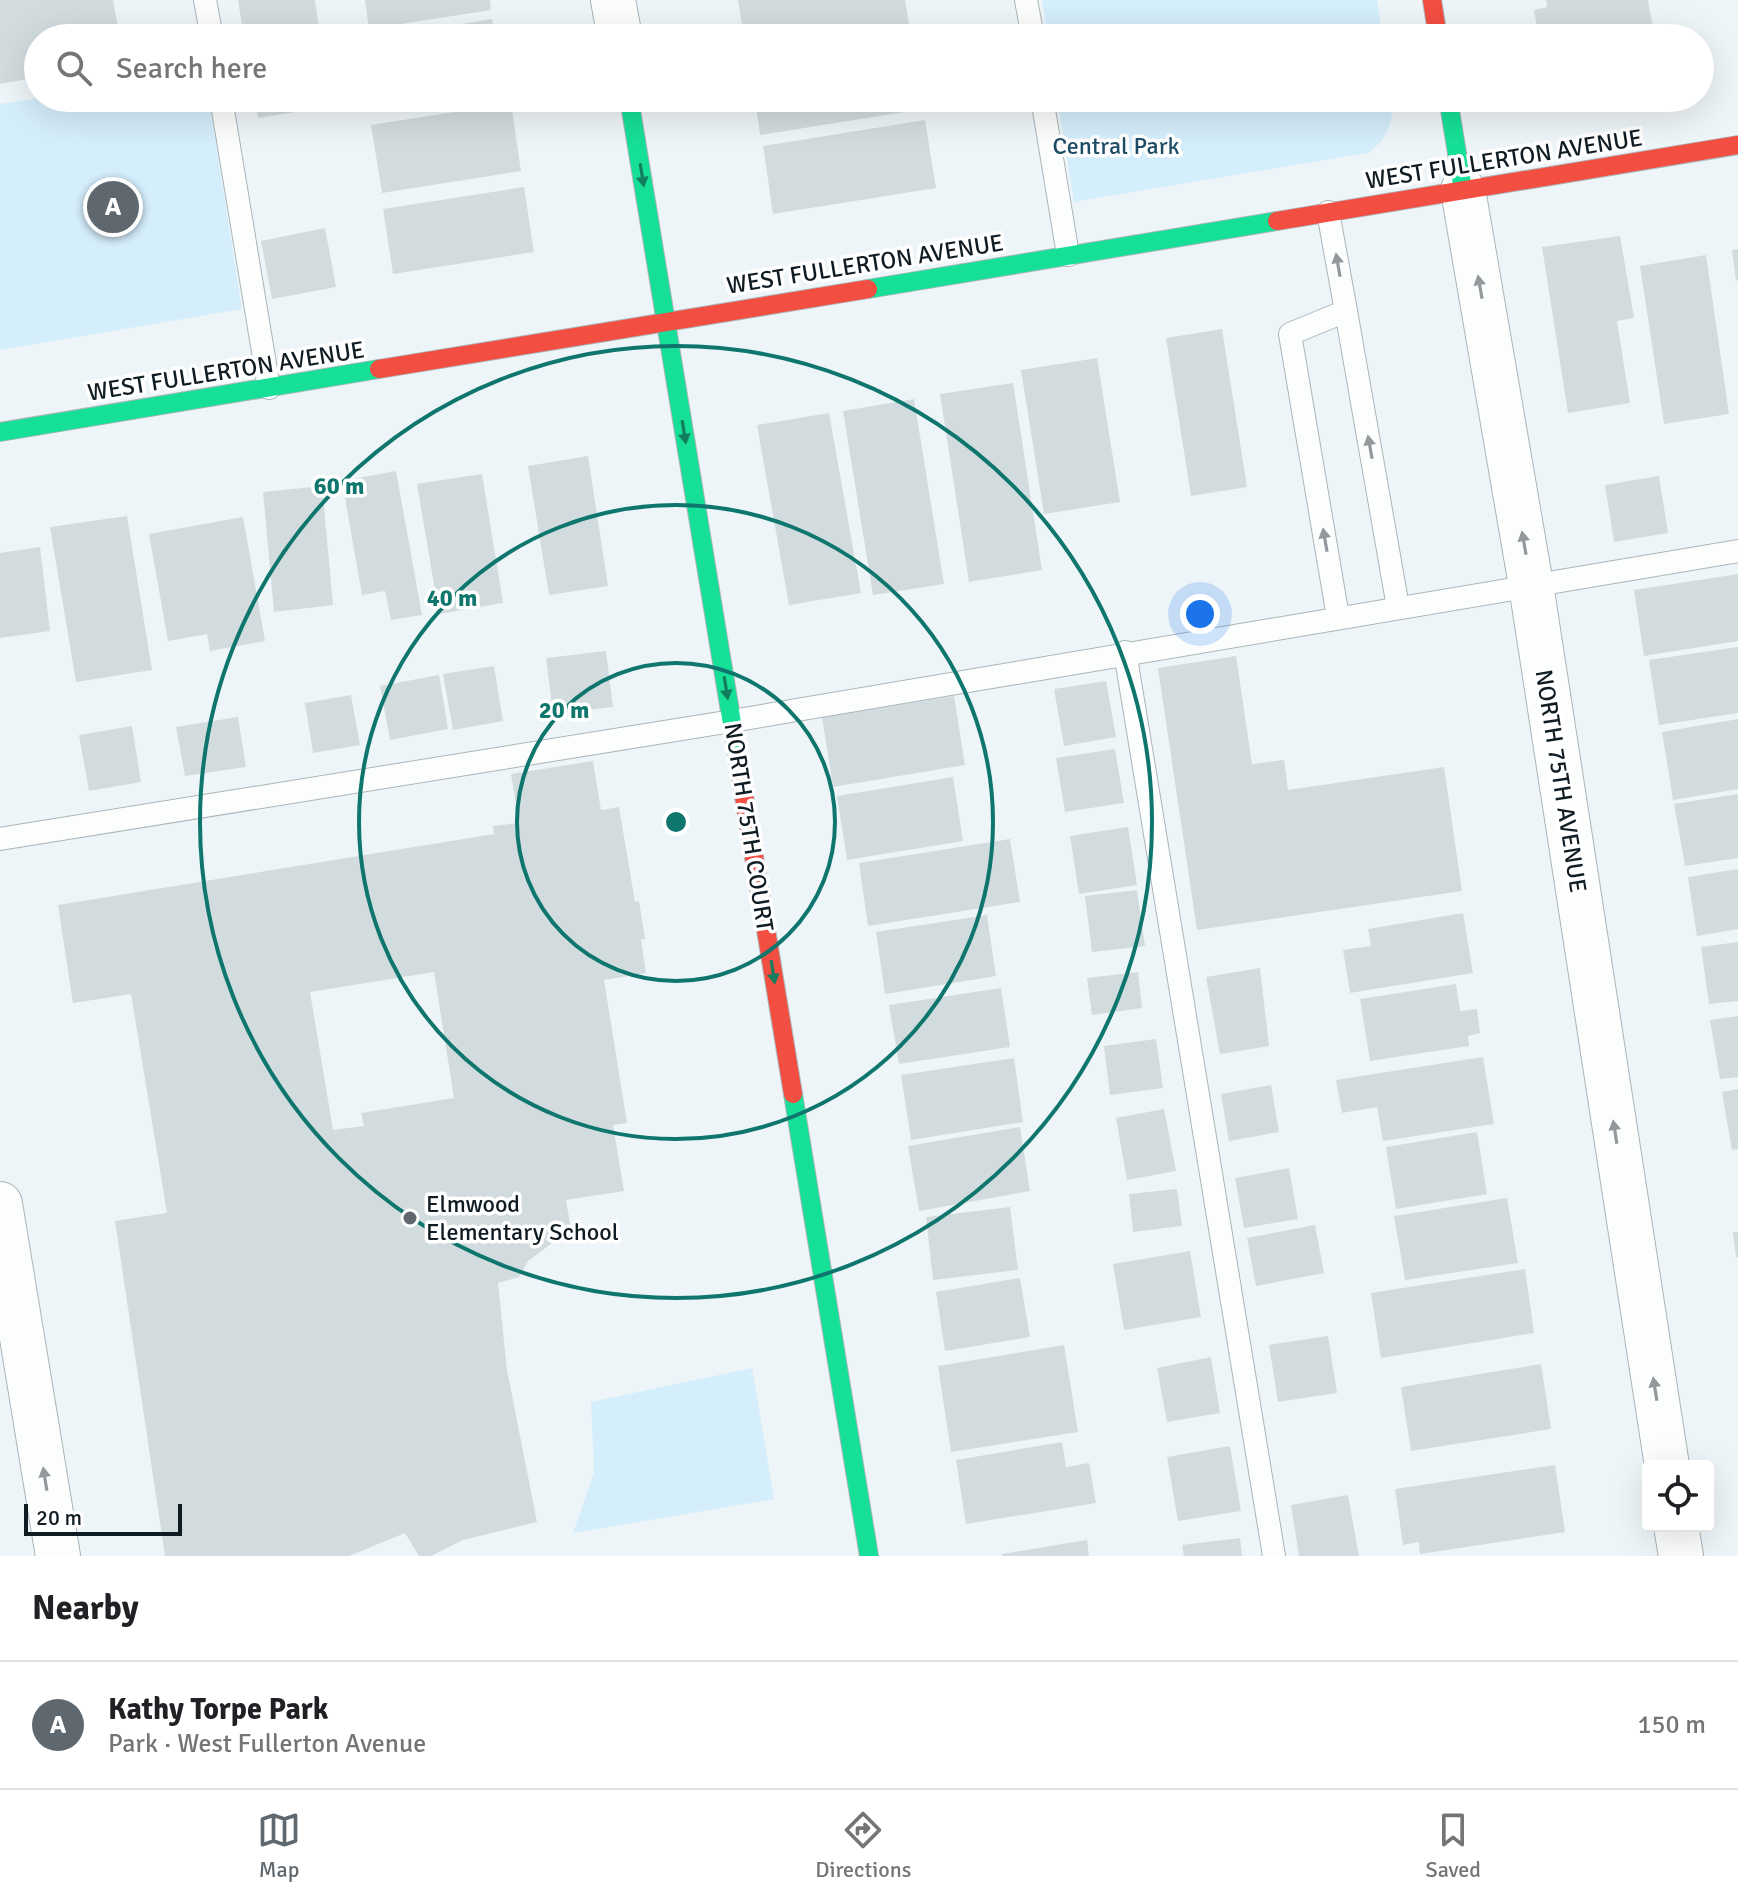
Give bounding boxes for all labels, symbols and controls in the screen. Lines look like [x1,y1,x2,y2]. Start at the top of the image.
search box [24,24,1714,112]
icon: search [52,46,96,90]
text: Search here [116,50,267,87]
street label: WEST FULLERTON AVENUE [1363,122,1645,196]
park label: Central Park [1052,131,1180,161]
one-way arrow [636,163,649,188]
pin: A [87,177,139,237]
street label: WEST FULLERTON AVENUE [724,227,1006,301]
one-way arrow [1331,252,1343,277]
one-way arrow [1473,274,1485,299]
street label: WEST FULLERTON AVENUE [85,334,367,408]
one-way arrow [679,419,691,444]
one-way arrow [1363,434,1376,459]
text: 60 m [314,471,364,501]
one-way arrow [1318,527,1331,552]
one-way arrow [1517,530,1529,555]
text: 40 m [427,583,477,613]
your location [1180,594,1220,634]
street label: NORTH 75TH AVENUE [1529,667,1593,895]
one-way arrow [721,676,733,701]
text: 20 m [539,695,589,725]
street label: NORTH 75TH COURT [718,721,780,934]
centre of rings [662,808,690,836]
one-way arrow [767,960,780,985]
one-way arrow [1609,1119,1621,1144]
place label: Elmwood Elementary School [426,1189,619,1247]
marker: Elmwood Elementary School [401,1209,419,1227]
one-way arrow [1648,1376,1661,1401]
map controls [1642,1460,1714,1532]
button: locate [1642,1460,1714,1532]
one-way arrow [39,1466,51,1491]
scale bar [24,1500,182,1536]
text: 20 m [36,1504,82,1531]
text: Nearby [32,1587,139,1629]
text: Kathy Torpe Park [108,1691,328,1728]
text: A [50,1709,66,1741]
text: 150 m [1637,1709,1706,1741]
text: Park · West Fullerton Avenue [108,1728,426,1760]
tab: Map [257,1808,301,1883]
tab: Directions [815,1808,911,1883]
tab: Saved [1426,1808,1481,1883]

